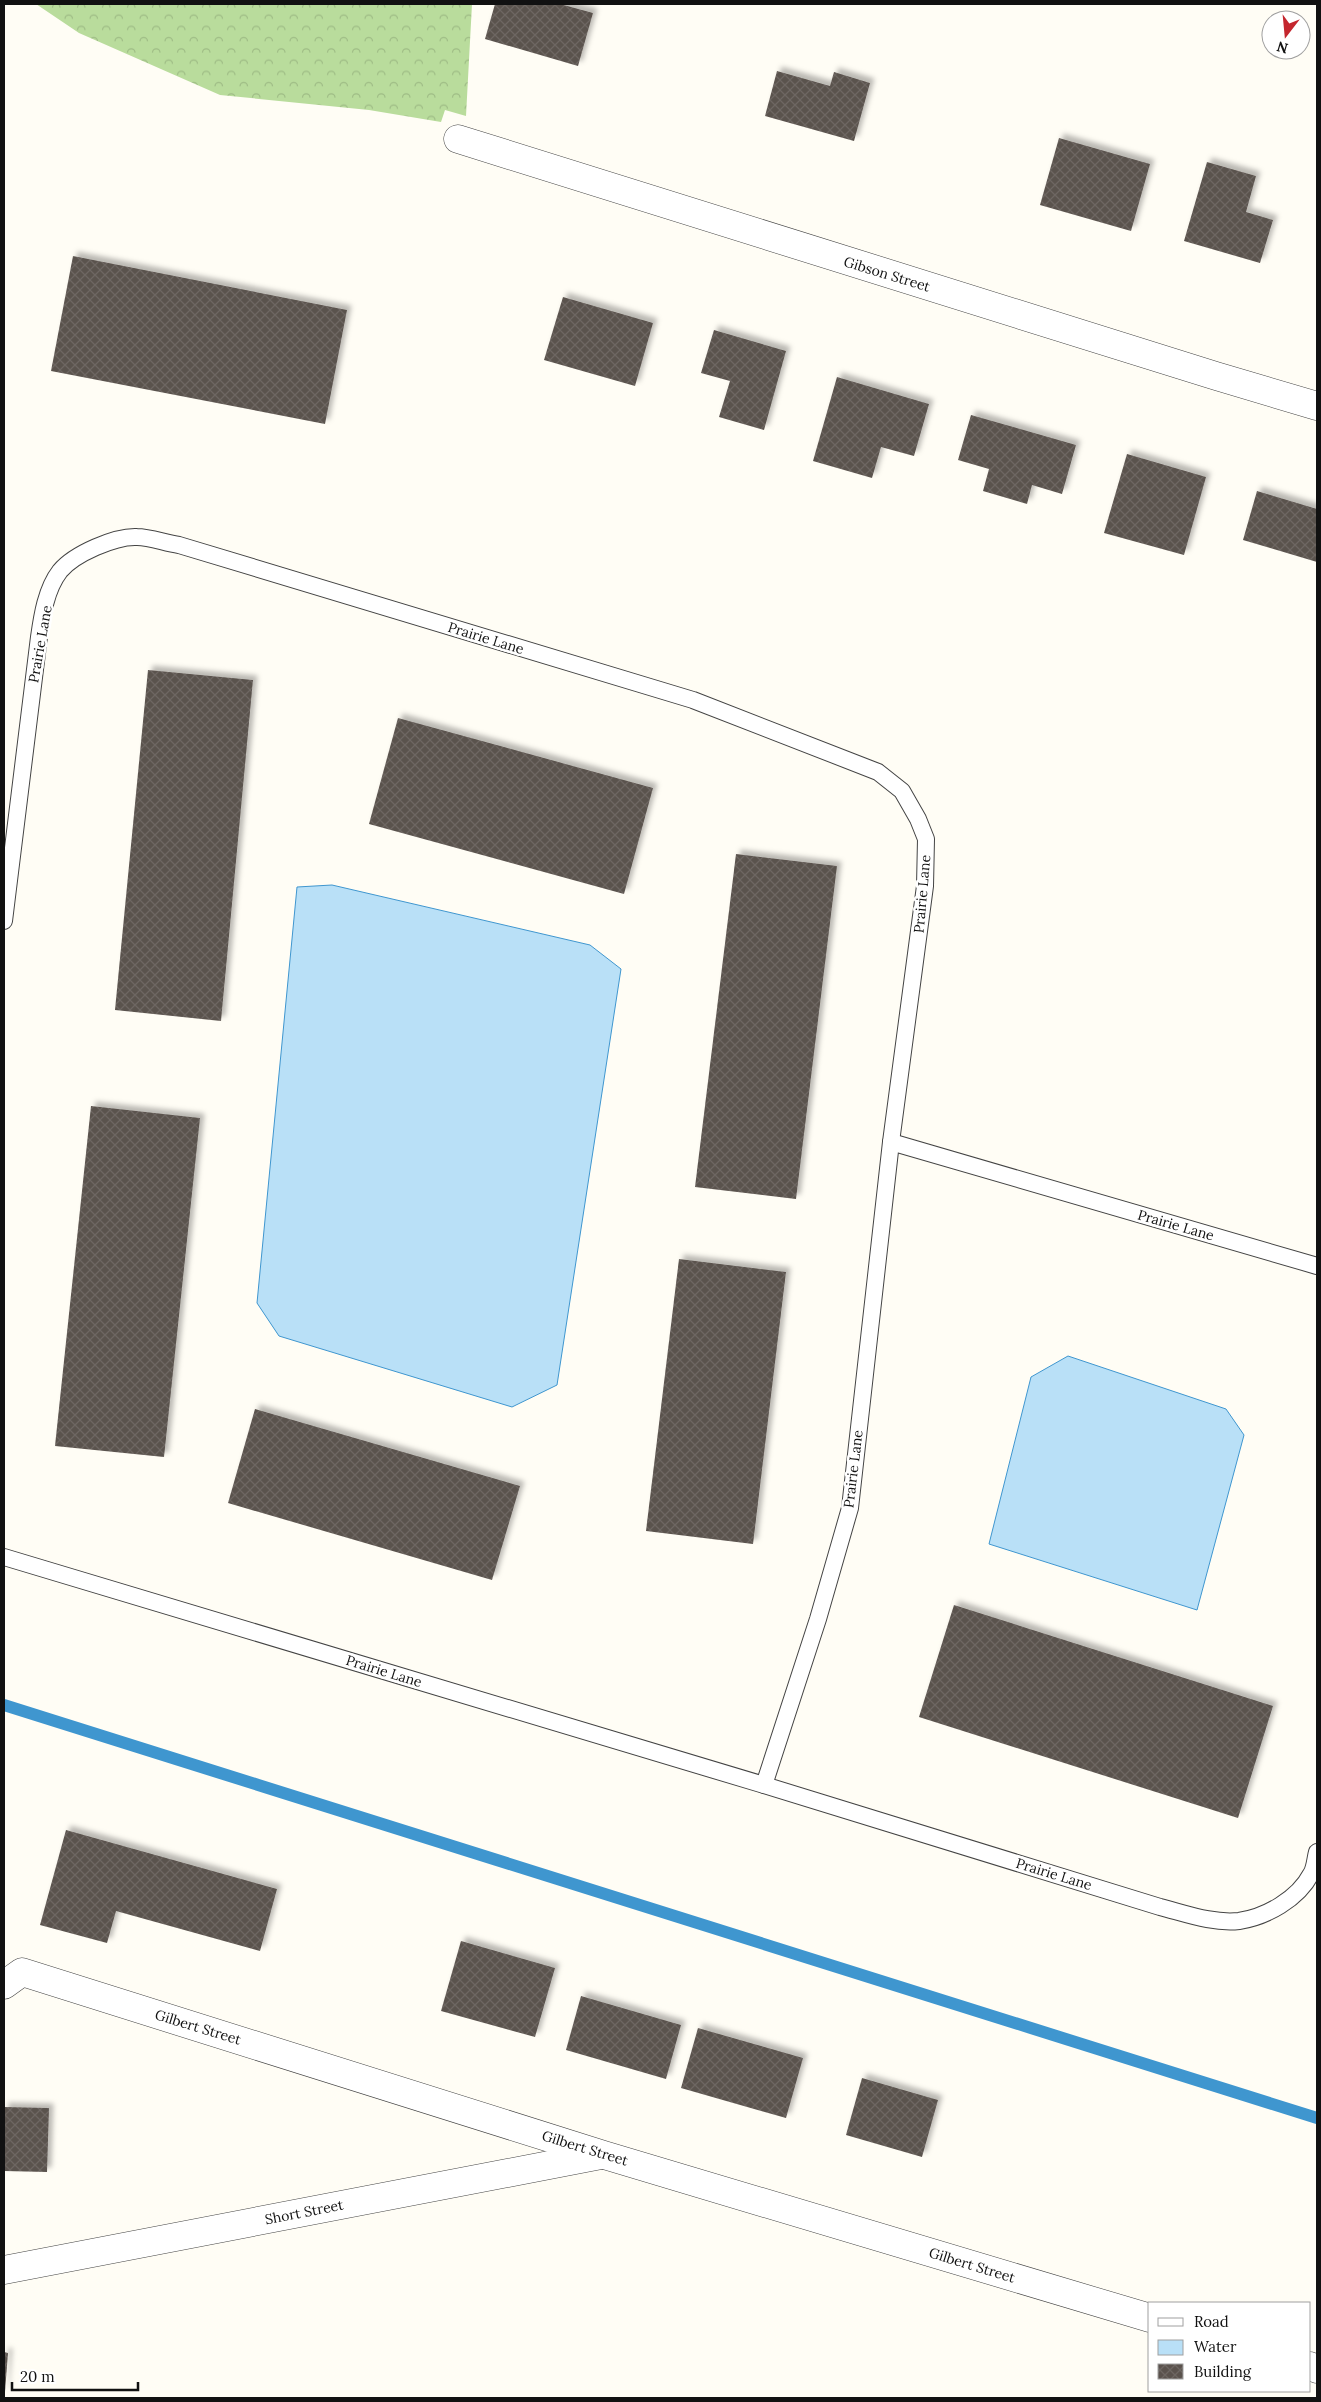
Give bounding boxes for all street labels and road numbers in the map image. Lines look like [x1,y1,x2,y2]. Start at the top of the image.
street label: Gibson Street [842,252,933,296]
street label: Prairie Lane [24,603,56,684]
street label: Prairie Lane [446,618,527,658]
street label: Prairie Lane [910,854,934,934]
street label: Prairie Lane [1136,1206,1217,1245]
street label: Prairie Lane [839,1429,867,1509]
street label: Prairie Lane [344,1651,425,1691]
street label: Prairie Lane [1014,1854,1095,1894]
street label: Gilbert Street [153,2005,244,2049]
street label: Gilbert Street [540,2126,631,2170]
street label: Short Street [263,2195,345,2228]
street label: Gilbert Street [927,2243,1018,2287]

